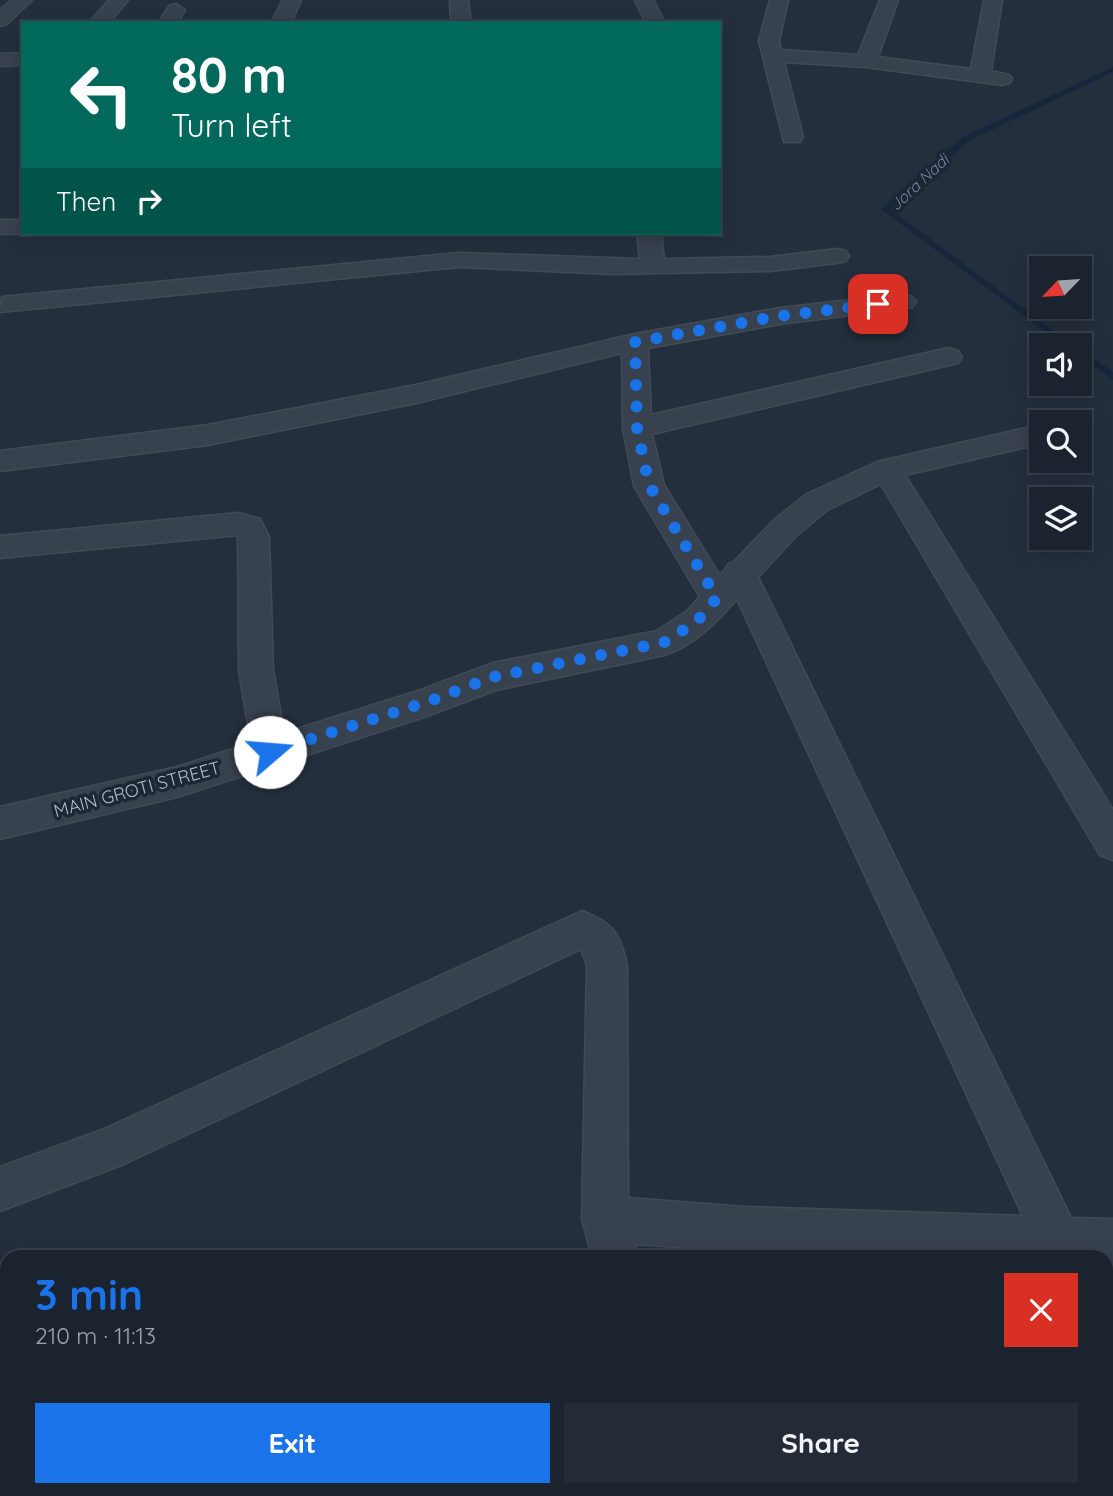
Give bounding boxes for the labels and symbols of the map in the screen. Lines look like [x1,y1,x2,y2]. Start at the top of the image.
water label: Jora Nadi [885,149,954,214]
north arrow [1029,256,1092,318]
pin [848,274,908,334]
position arrow [233,715,307,789]
street label: MAIN GROTI STREET [51,756,223,822]

